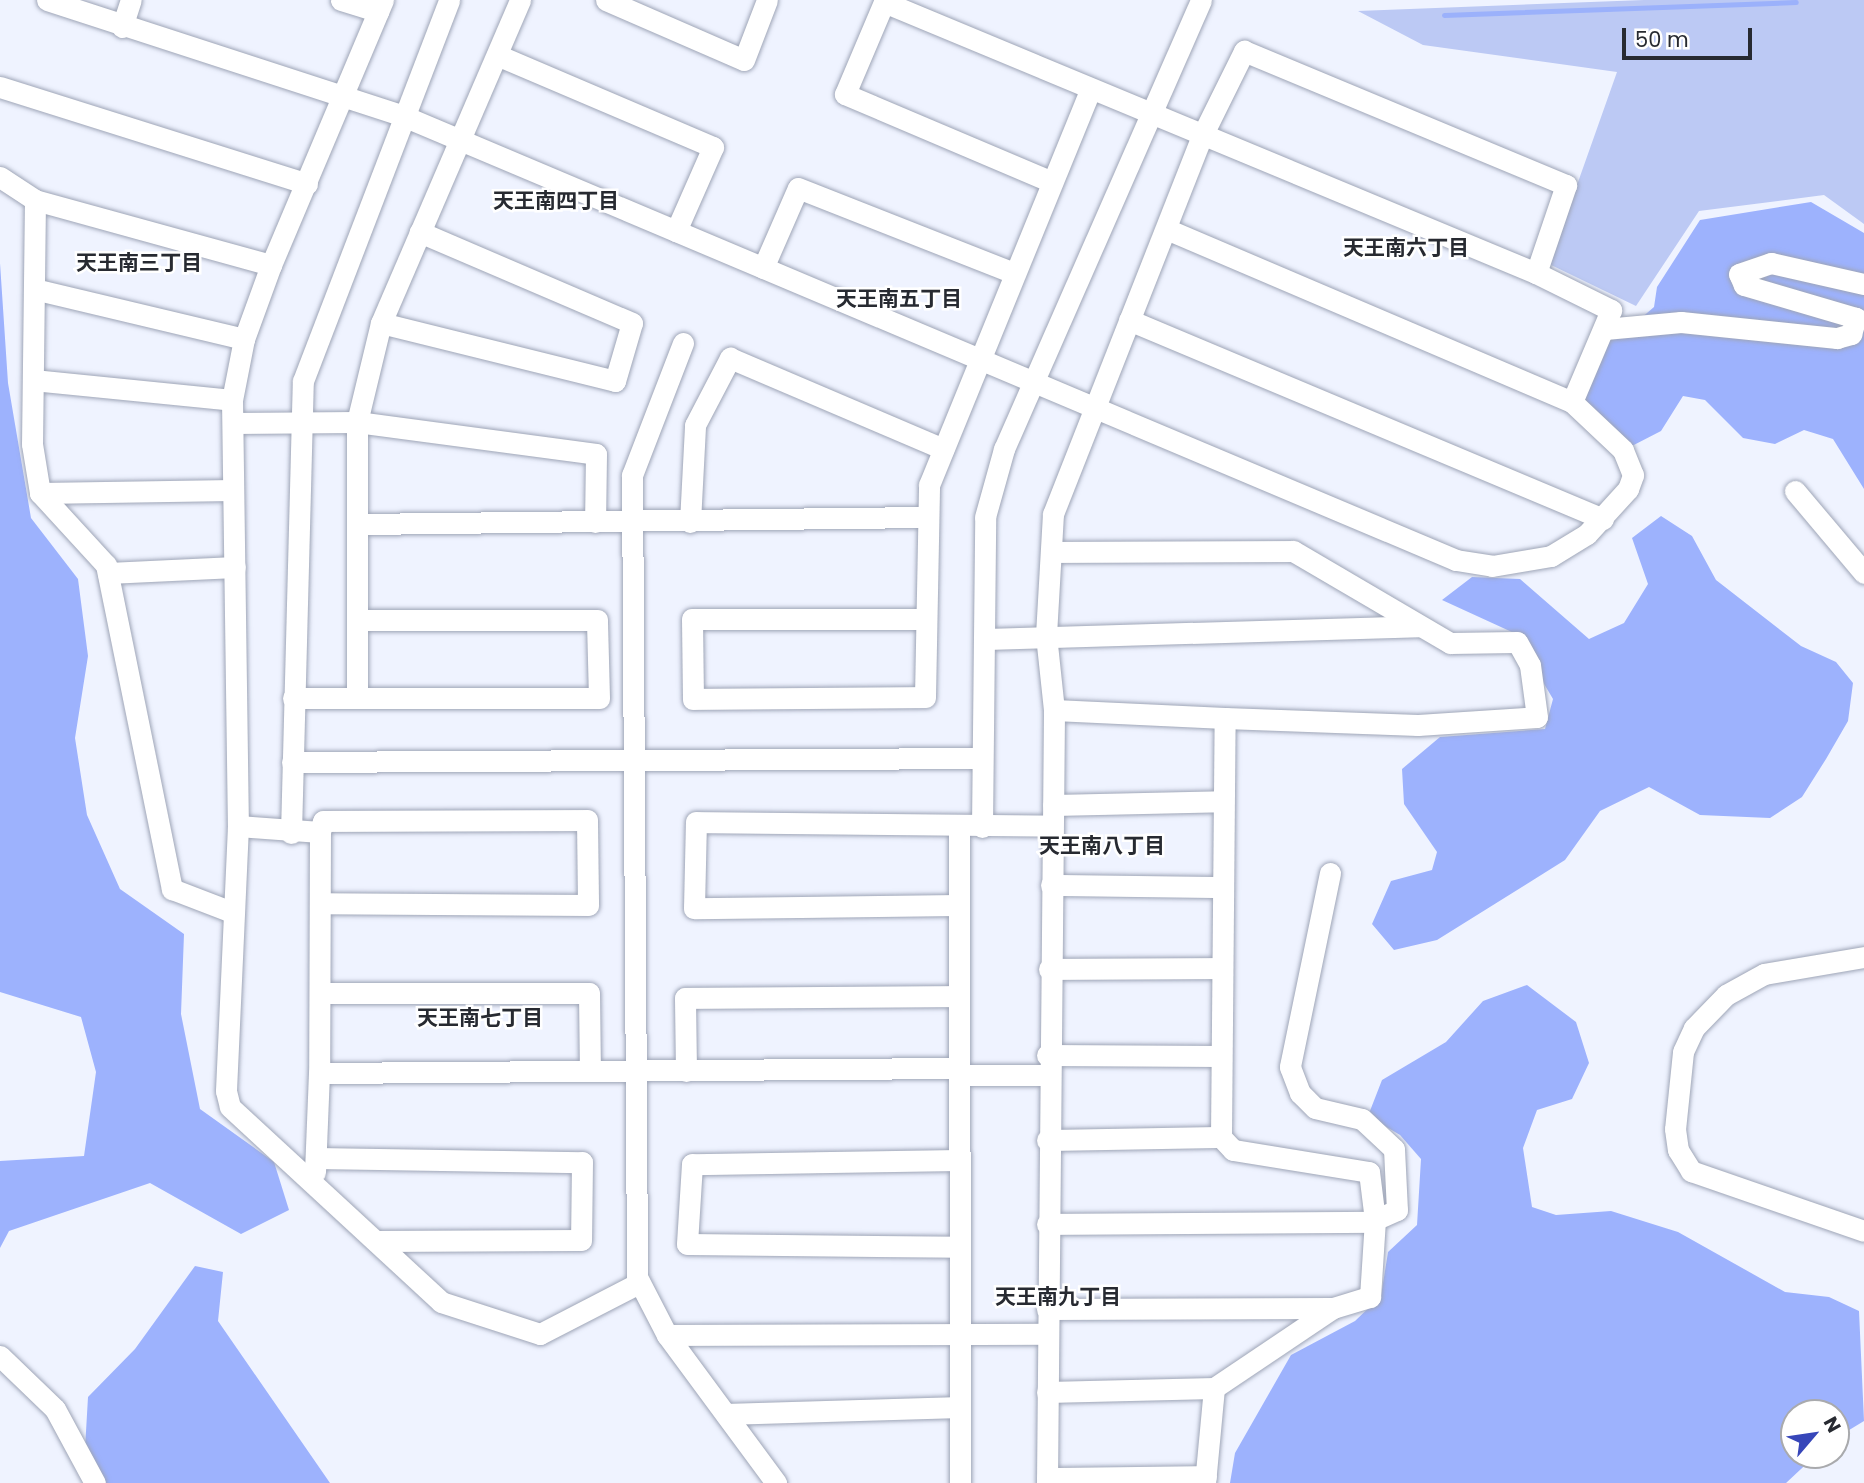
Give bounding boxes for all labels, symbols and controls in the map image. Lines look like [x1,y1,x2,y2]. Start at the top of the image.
scale bar [1626,14,1756,58]
text: 50 m [1635,25,1689,54]
district label: 天王南四丁目 [493,188,619,214]
district label: 天王南六丁目 [1343,235,1469,261]
district label: 天王南三丁目 [76,250,202,276]
district label: 天王南五丁目 [836,286,962,312]
district label: 天王南八丁目 [1039,833,1165,859]
district label: 天王南七丁目 [417,1005,543,1031]
district label: 天王南九丁目 [995,1284,1121,1310]
north arrow [1780,1399,1850,1469]
text: N [1817,1412,1847,1437]

